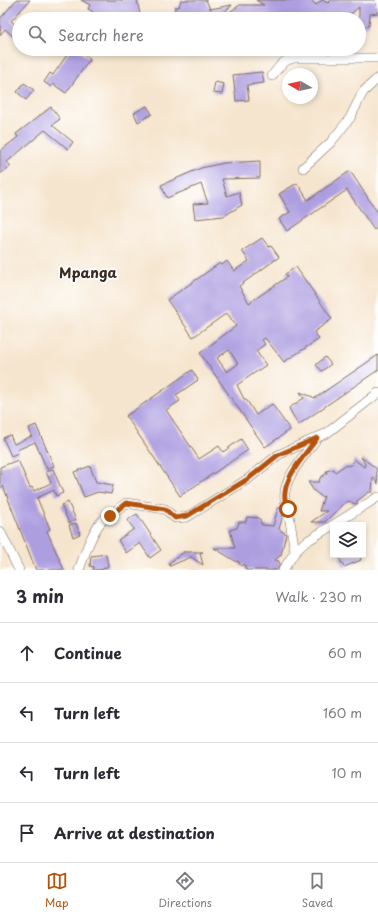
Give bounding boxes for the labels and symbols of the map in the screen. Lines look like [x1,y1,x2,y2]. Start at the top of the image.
north arrow [282,68,318,104]
district label: Mpanga [59,262,117,283]
route start [279,500,297,518]
route end [101,507,119,525]

